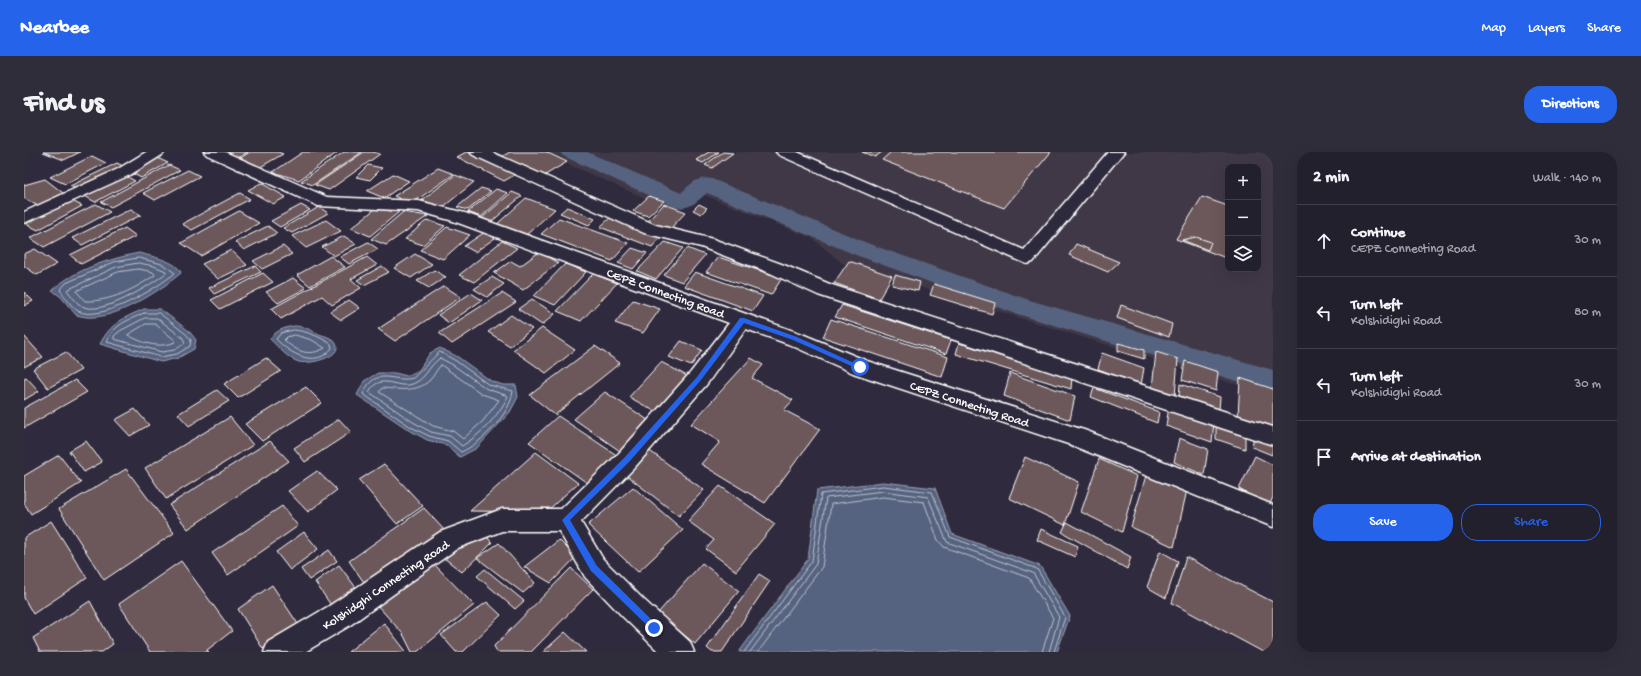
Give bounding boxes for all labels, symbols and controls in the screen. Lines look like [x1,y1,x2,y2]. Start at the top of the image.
text: Nearbee [20,17,89,40]
text: Map [1482,20,1506,37]
text: Layers [1528,20,1565,37]
text: Share [1587,20,1621,37]
button: Directions [1524,86,1617,123]
text: Find us [24,88,104,121]
map controls [1225,164,1261,272]
button: + [1225,164,1261,200]
text: 2 min [1313,168,1349,188]
text: Walk · 140 m [1533,171,1601,186]
button: − [1225,200,1261,236]
text: Continue [1351,224,1405,242]
icon: ahead [1313,230,1335,252]
text: 30 m [1575,233,1601,248]
button: layers [1225,236,1261,272]
text: CEPZ Connecting Road [1351,242,1475,257]
street label: CEPZ Connecting Road [604,266,727,323]
text: Turn left [1351,296,1402,314]
icon: left [1313,302,1335,324]
text: 80 m [1574,305,1601,320]
text: Kolshidighi Road [1351,314,1441,329]
route start [851,358,869,376]
text: Turn left [1351,368,1402,386]
icon: left [1313,374,1335,396]
text: 30 m [1575,377,1601,392]
street label: CEPZ Connecting Road [908,379,1032,432]
text: Kolshidighi Road [1351,386,1441,401]
icon: arrive [1313,446,1335,468]
text: Arrive at destination [1351,448,1481,466]
button: Save [1313,504,1453,541]
button: Share [1461,504,1601,541]
street label: Kolshidghi Connecting Road [320,537,454,634]
route end [645,619,663,637]

